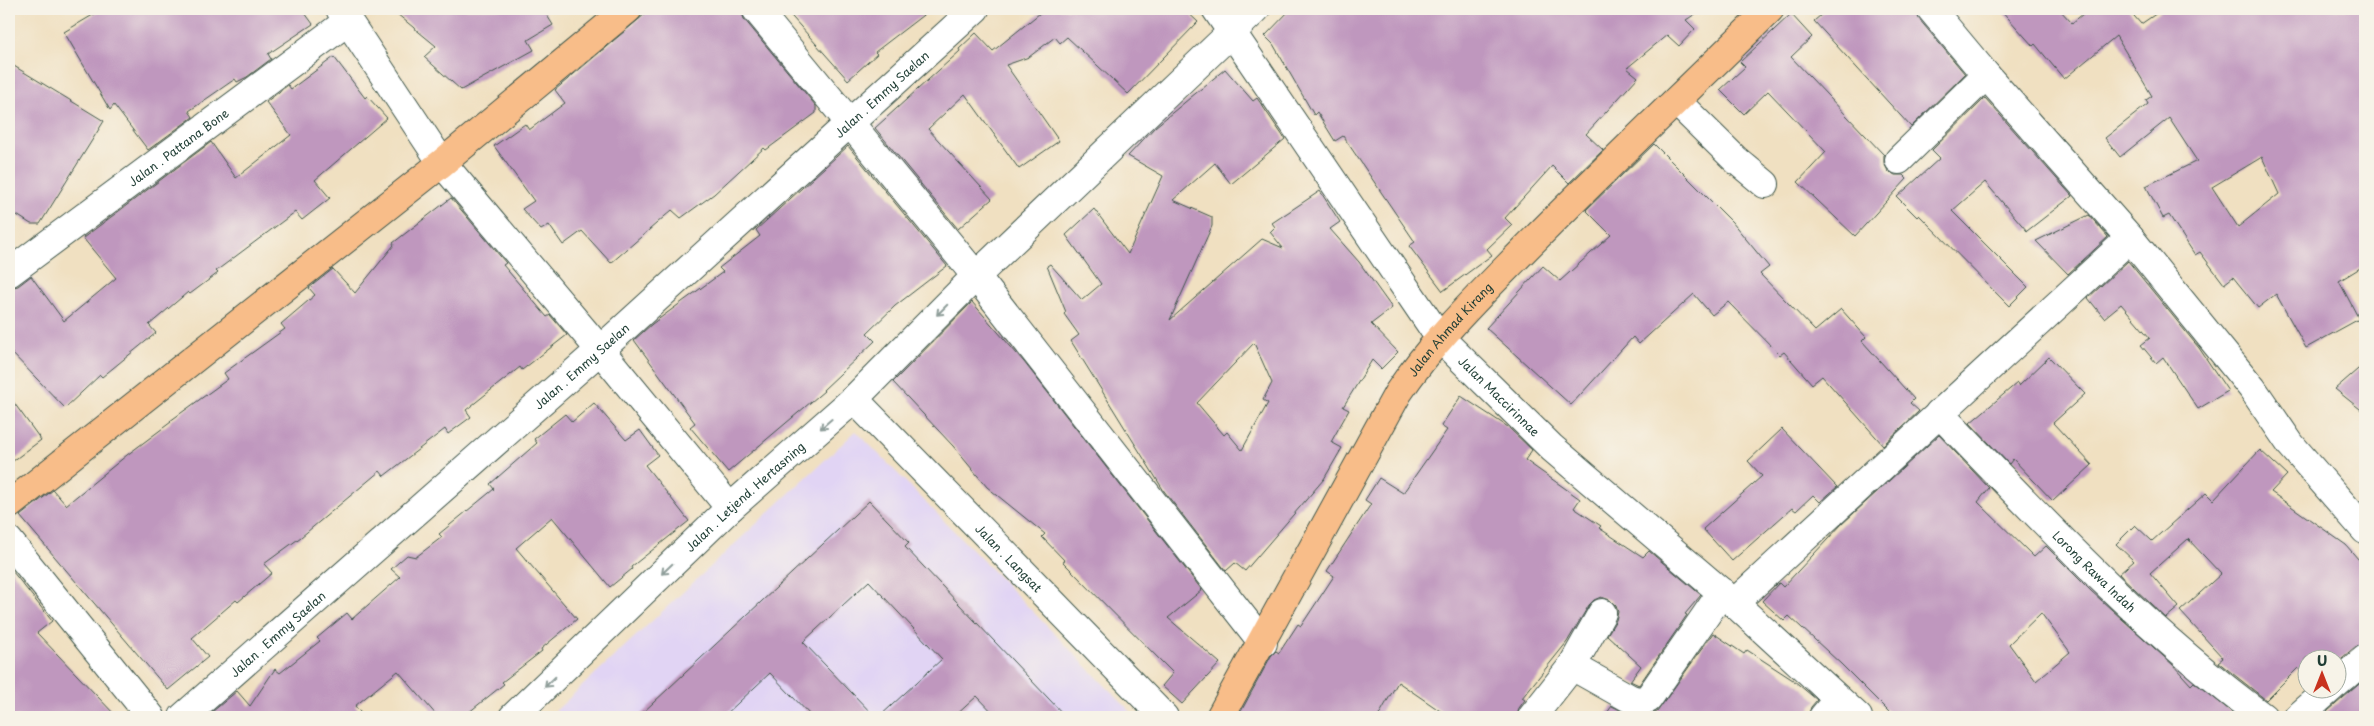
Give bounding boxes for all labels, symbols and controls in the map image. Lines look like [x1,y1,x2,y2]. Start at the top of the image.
street label: Jalan . Emmy Saelan [830,46,933,142]
street label: Jalan . Pattana Bone [124,104,233,191]
street label: Jalan Ahmad Kirang [1404,278,1497,380]
one-way arrow [935,304,948,316]
street label: Jalan . Emmy Saelan [530,319,633,413]
street label: Jalan Maccirinnae [1454,352,1544,441]
one-way arrow [819,418,832,430]
street label: Jalan . Letjend. Hertasning [681,437,809,556]
street label: Jalan . Langsat [971,520,1047,596]
street label: Lorong Rawa Indah [2049,527,2140,616]
one-way arrow [661,563,673,575]
street label: Jalan . Emmy Saelan [226,587,329,681]
north arrow [2296,648,2346,698]
text: U [2317,650,2327,671]
one-way arrow [543,676,556,688]

